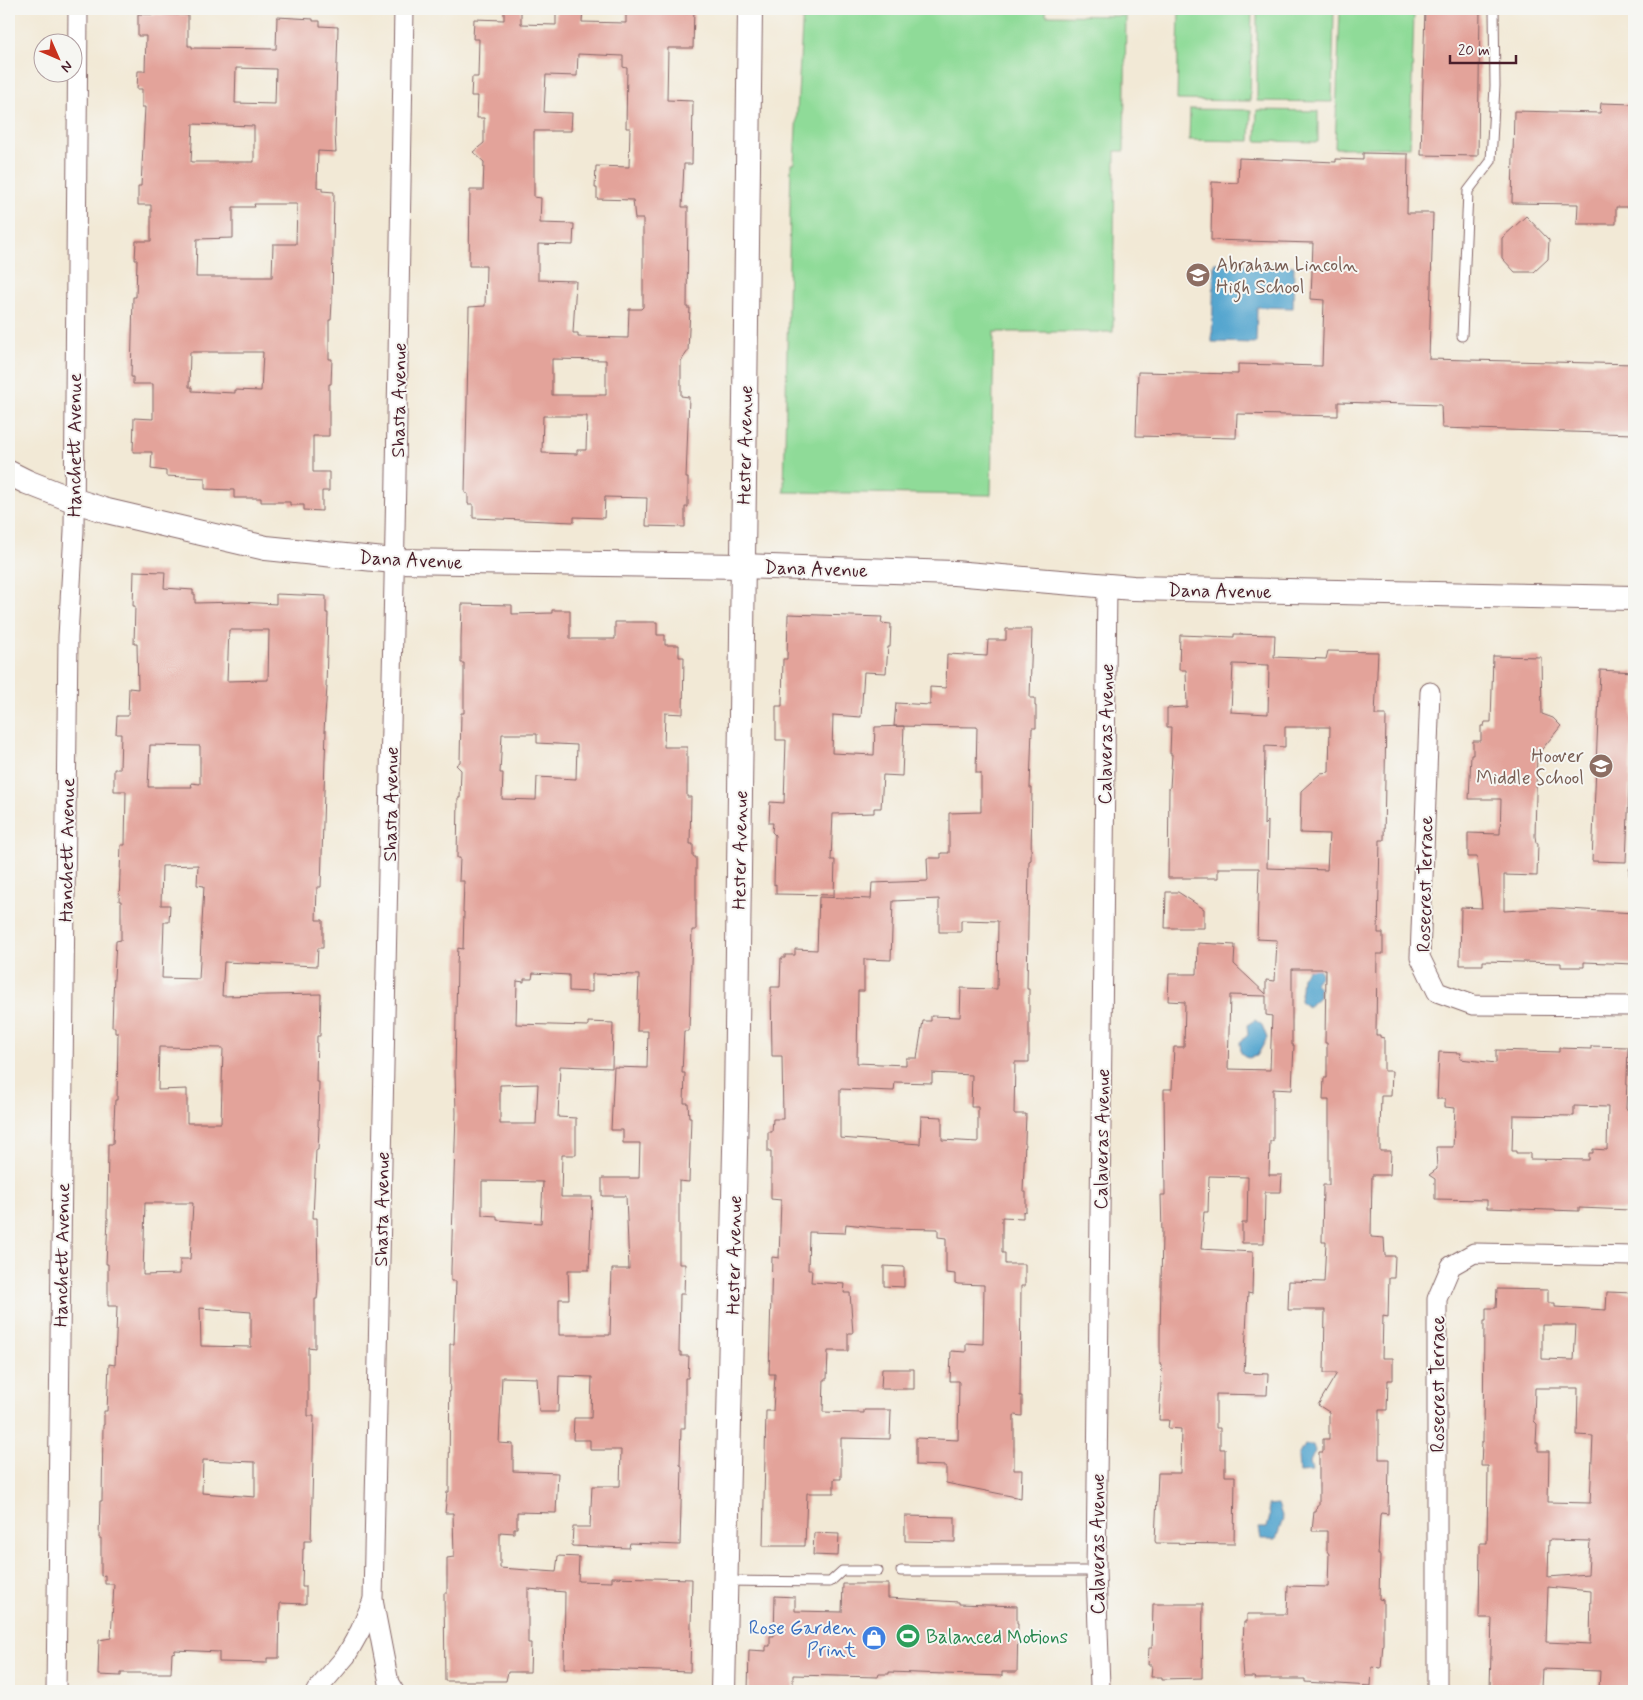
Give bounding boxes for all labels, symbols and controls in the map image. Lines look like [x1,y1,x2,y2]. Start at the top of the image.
north arrow [32,32,82,82]
scale bar [1450,32,1517,64]
text: 20 m [1458,41,1490,61]
text: N [57,57,76,76]
place label: Abraham Lincoln High School [1216,253,1358,303]
school or university icon: Abraham Lincoln High School [1185,262,1211,288]
street label: Shasta Avenue [386,342,413,458]
street label: Hanchett Avenue [63,373,88,517]
street label: Hester Avenue [732,385,759,505]
street label: Dana Avenue [358,545,463,576]
street label: Dana Avenue [764,555,868,584]
street label: Dana Avenue [1168,578,1272,605]
street label: Calaveras Avenue [1093,663,1120,805]
place label: Hoover Middle School [1476,744,1584,791]
street label: Shasta Avenue [378,746,405,862]
school or university icon: Hoover Middle School [1588,753,1614,779]
street label: Hanchett Avenue [54,778,81,922]
street label: Hester Avenue [727,790,754,910]
street label: Rosecrest Terrace [1412,815,1439,953]
street label: Calaveras Avenue [1089,1068,1116,1210]
street label: Shasta Avenue [369,1151,396,1267]
street label: Hanchett Avenue [49,1183,76,1327]
street label: Hester Avenue [721,1195,748,1315]
street label: Rosecrest Terrace [1426,1316,1451,1452]
street label: Calaveras Avenue [1086,1473,1111,1615]
place label: Rose Garden Print [749,1616,856,1663]
sports icon: Balanced Motions [895,1623,921,1649]
shop icon: Rose Garden Print [861,1625,887,1651]
place label: Balanced Motions [926,1625,1068,1650]

